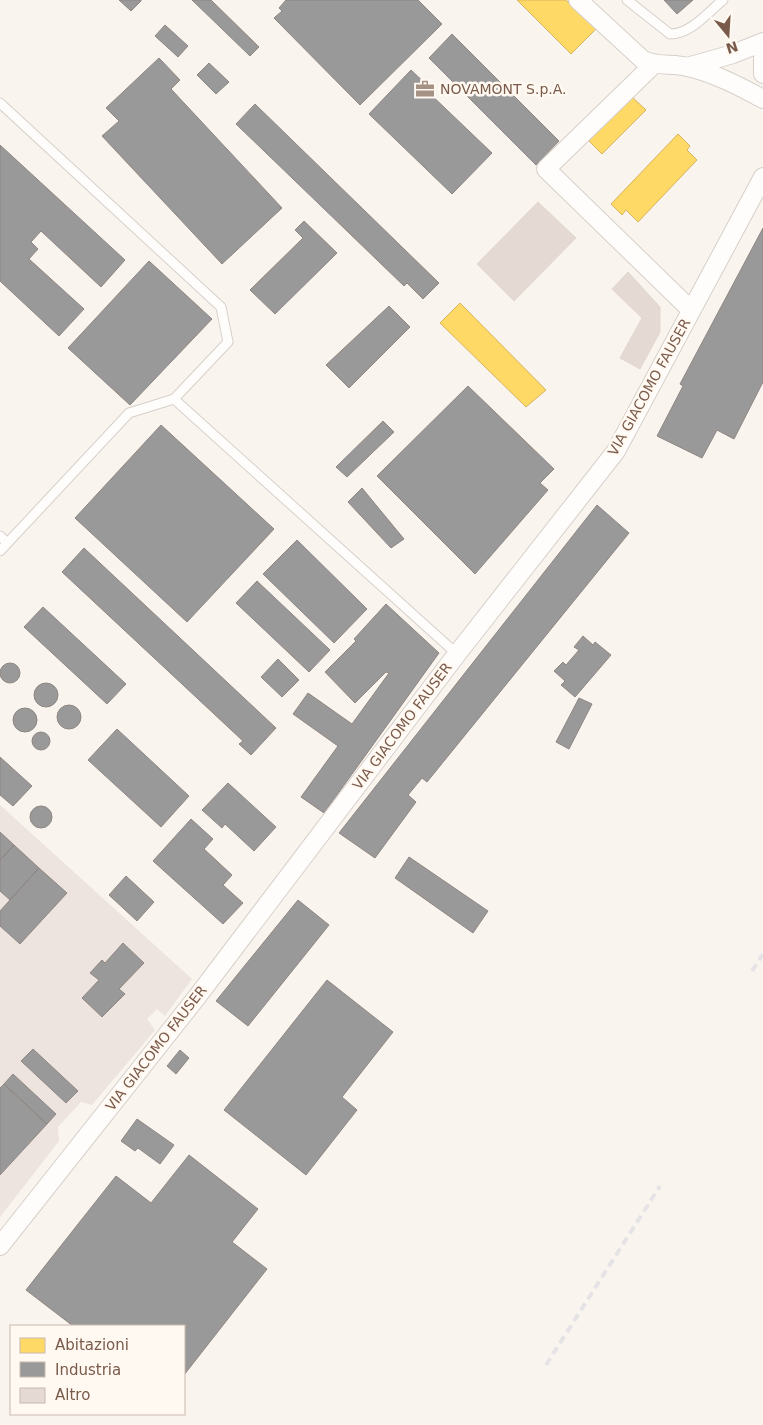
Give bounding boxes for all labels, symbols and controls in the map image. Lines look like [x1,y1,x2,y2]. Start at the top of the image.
north arrow [703,10,753,60]
text: N [724,38,740,57]
office icon: NOVAMONT S.p.A. [414,78,436,100]
place label: NOVAMONT S.p.A. [440,81,567,97]
street label: VIA GIACOMO FAUSER [605,315,694,458]
street label: VIA GIACOMO FAUSER [349,659,455,792]
street label: VIA GIACOMO FAUSER [102,982,210,1114]
legend [10,1325,185,1415]
text: Abitazioni [55,1336,129,1354]
text: Industria [55,1361,121,1379]
text: Altro [55,1386,90,1404]

